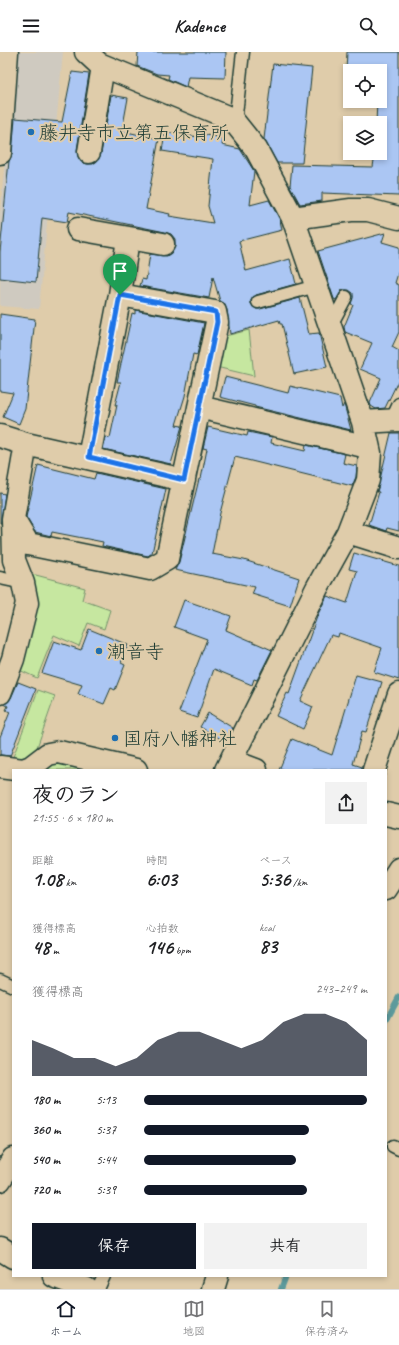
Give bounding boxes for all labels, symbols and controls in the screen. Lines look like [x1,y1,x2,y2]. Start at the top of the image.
icon: menu [20,15,42,37]
text: Kadence [174,15,225,37]
icon: search [357,15,379,37]
map controls [343,64,387,160]
button: locate [343,64,387,108]
button: layers [343,116,387,160]
place label: 藤井寺市立第五保育所 [39,121,229,145]
marker: 藤井寺市立第五保育所 [26,127,36,137]
pin [103,254,137,295]
icon: arrive [109,260,131,282]
place label: 潮音寺 [107,640,164,664]
marker: 潮音寺 [94,646,104,656]
place label: 国府八幡神社 [123,727,237,751]
marker: 国府八幡神社 [110,733,120,743]
text: 夜のラン [32,781,120,809]
button: share [325,782,367,824]
text: 21:55 · 6 × 180 m [32,810,113,826]
text: 距離 [32,853,54,867]
text: 時間 [146,853,168,867]
text: ペース [259,853,292,867]
text: 1.08 [32,867,63,892]
text: 6:03 [146,867,177,892]
text: 5:36 [259,867,290,892]
text: km [63,875,76,889]
text: /km [290,875,307,889]
text: kcal [259,920,274,934]
text: 獲得標高 [32,921,76,935]
text: 心拍数 [146,921,179,935]
text: 83 [259,934,277,959]
text: 48 [32,935,50,960]
text: 146 [146,935,173,960]
text: m [50,943,59,957]
text: bpm [173,943,191,957]
text: 243–249 m [316,981,367,997]
text: 獲得標高 [32,984,84,1000]
text: 180 m [32,1092,60,1108]
text: 5:13 [96,1092,116,1108]
text: 360 m [32,1122,60,1138]
text: 5:37 [96,1122,116,1138]
text: 540 m [32,1152,60,1168]
text: 5:44 [96,1152,116,1168]
text: 720 m [32,1182,60,1198]
text: 5:39 [96,1182,116,1198]
button: 保存 [32,1223,196,1269]
button: 共有 [204,1223,367,1269]
tab: ホーム [50,1298,83,1338]
tab: 地図 [183,1298,205,1338]
tab: 保存済み [305,1298,349,1338]

